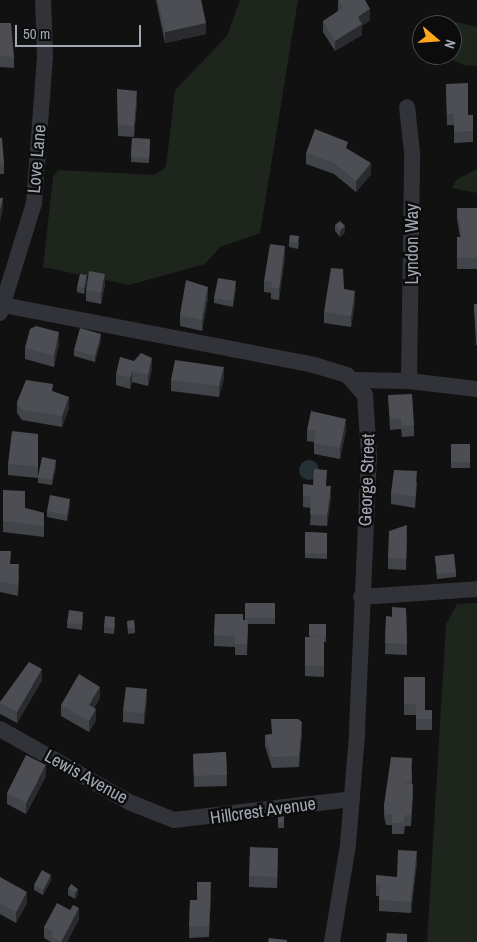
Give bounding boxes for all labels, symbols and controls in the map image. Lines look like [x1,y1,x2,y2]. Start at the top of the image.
scale bar [18,15,144,47]
north arrow [412,15,462,65]
text: 50 m [23,23,50,44]
text: N [440,38,460,51]
street label: Love Lane [23,124,51,194]
street label: Lyndon Way [401,204,423,284]
street label: George Street [355,433,379,527]
street label: Lewis Avenue [40,745,132,809]
street label: Hillcrest Avenue [208,793,318,829]

